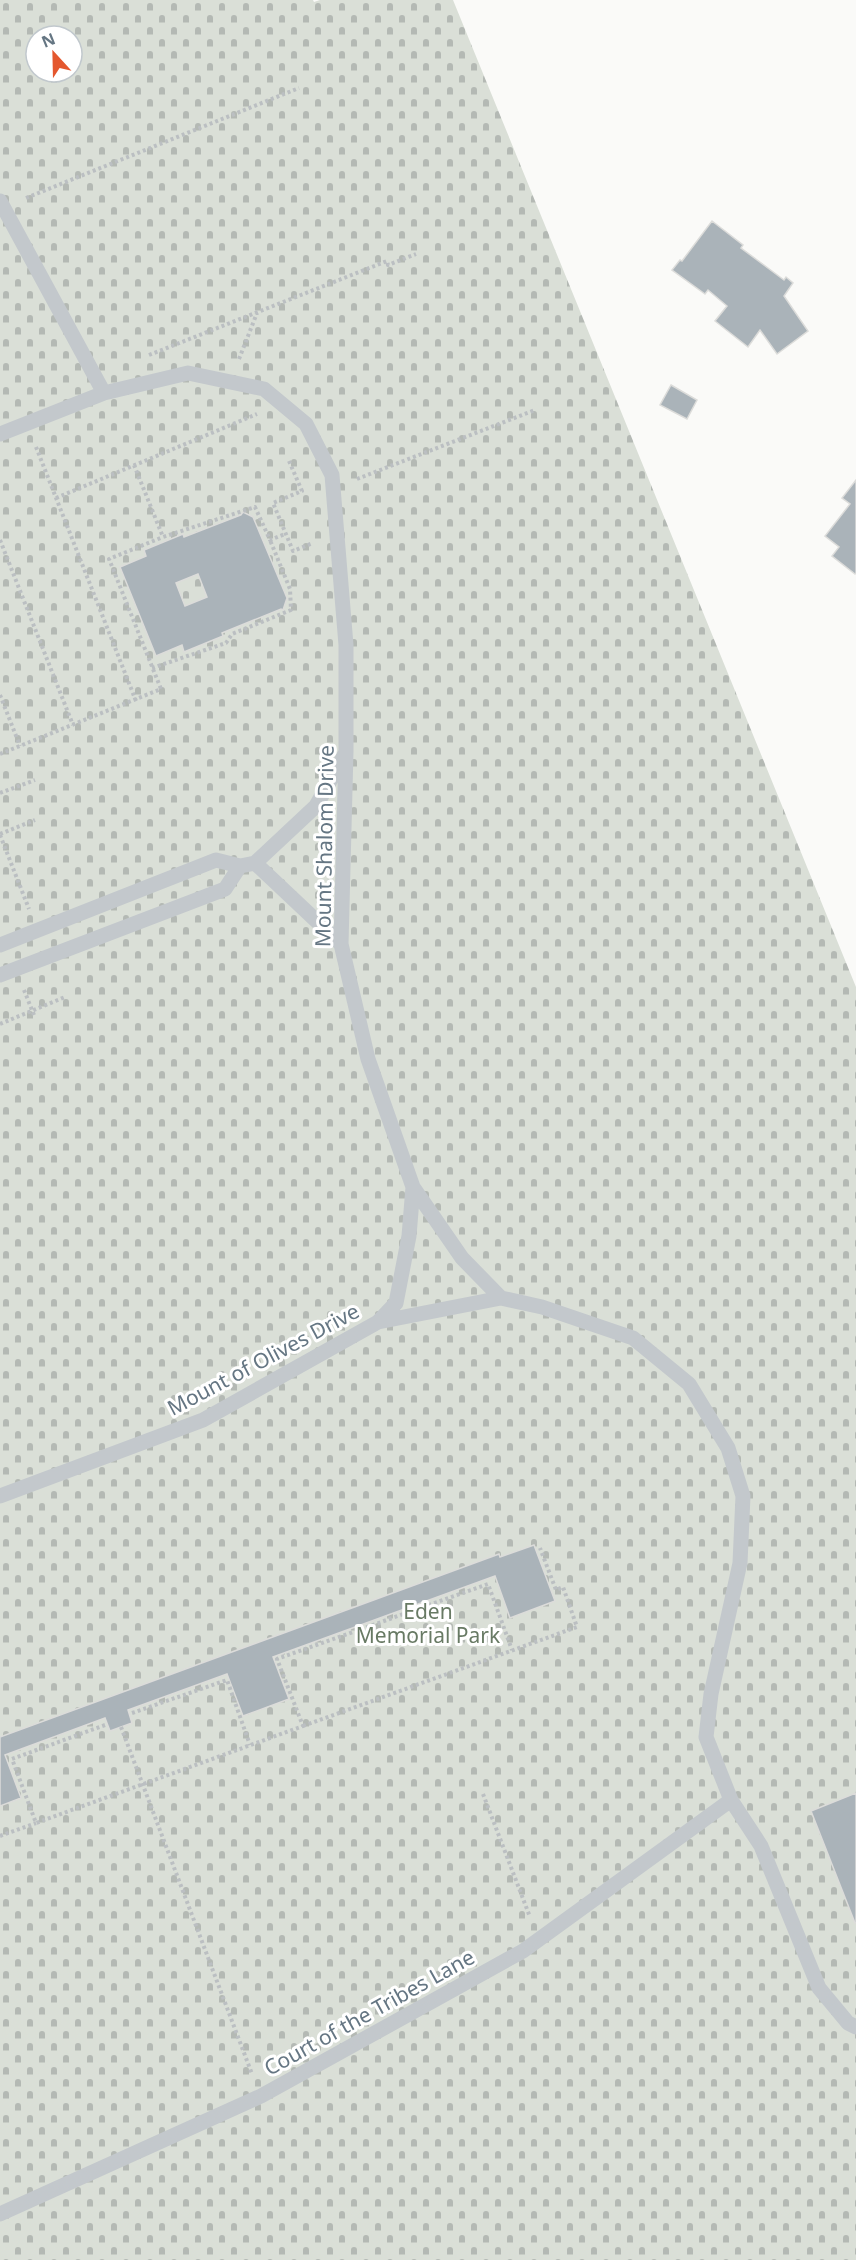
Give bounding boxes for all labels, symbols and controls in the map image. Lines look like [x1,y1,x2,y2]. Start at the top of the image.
north arrow [24,24,84,84]
text: N [38,27,59,53]
street label: Mount Shalom Drive [308,745,340,947]
street label: Mount of Olives Drive [162,1297,364,1421]
park label: Eden Memorial Park [356,1597,501,1649]
street label: Court of the Tribes Lane [259,1942,479,2082]

